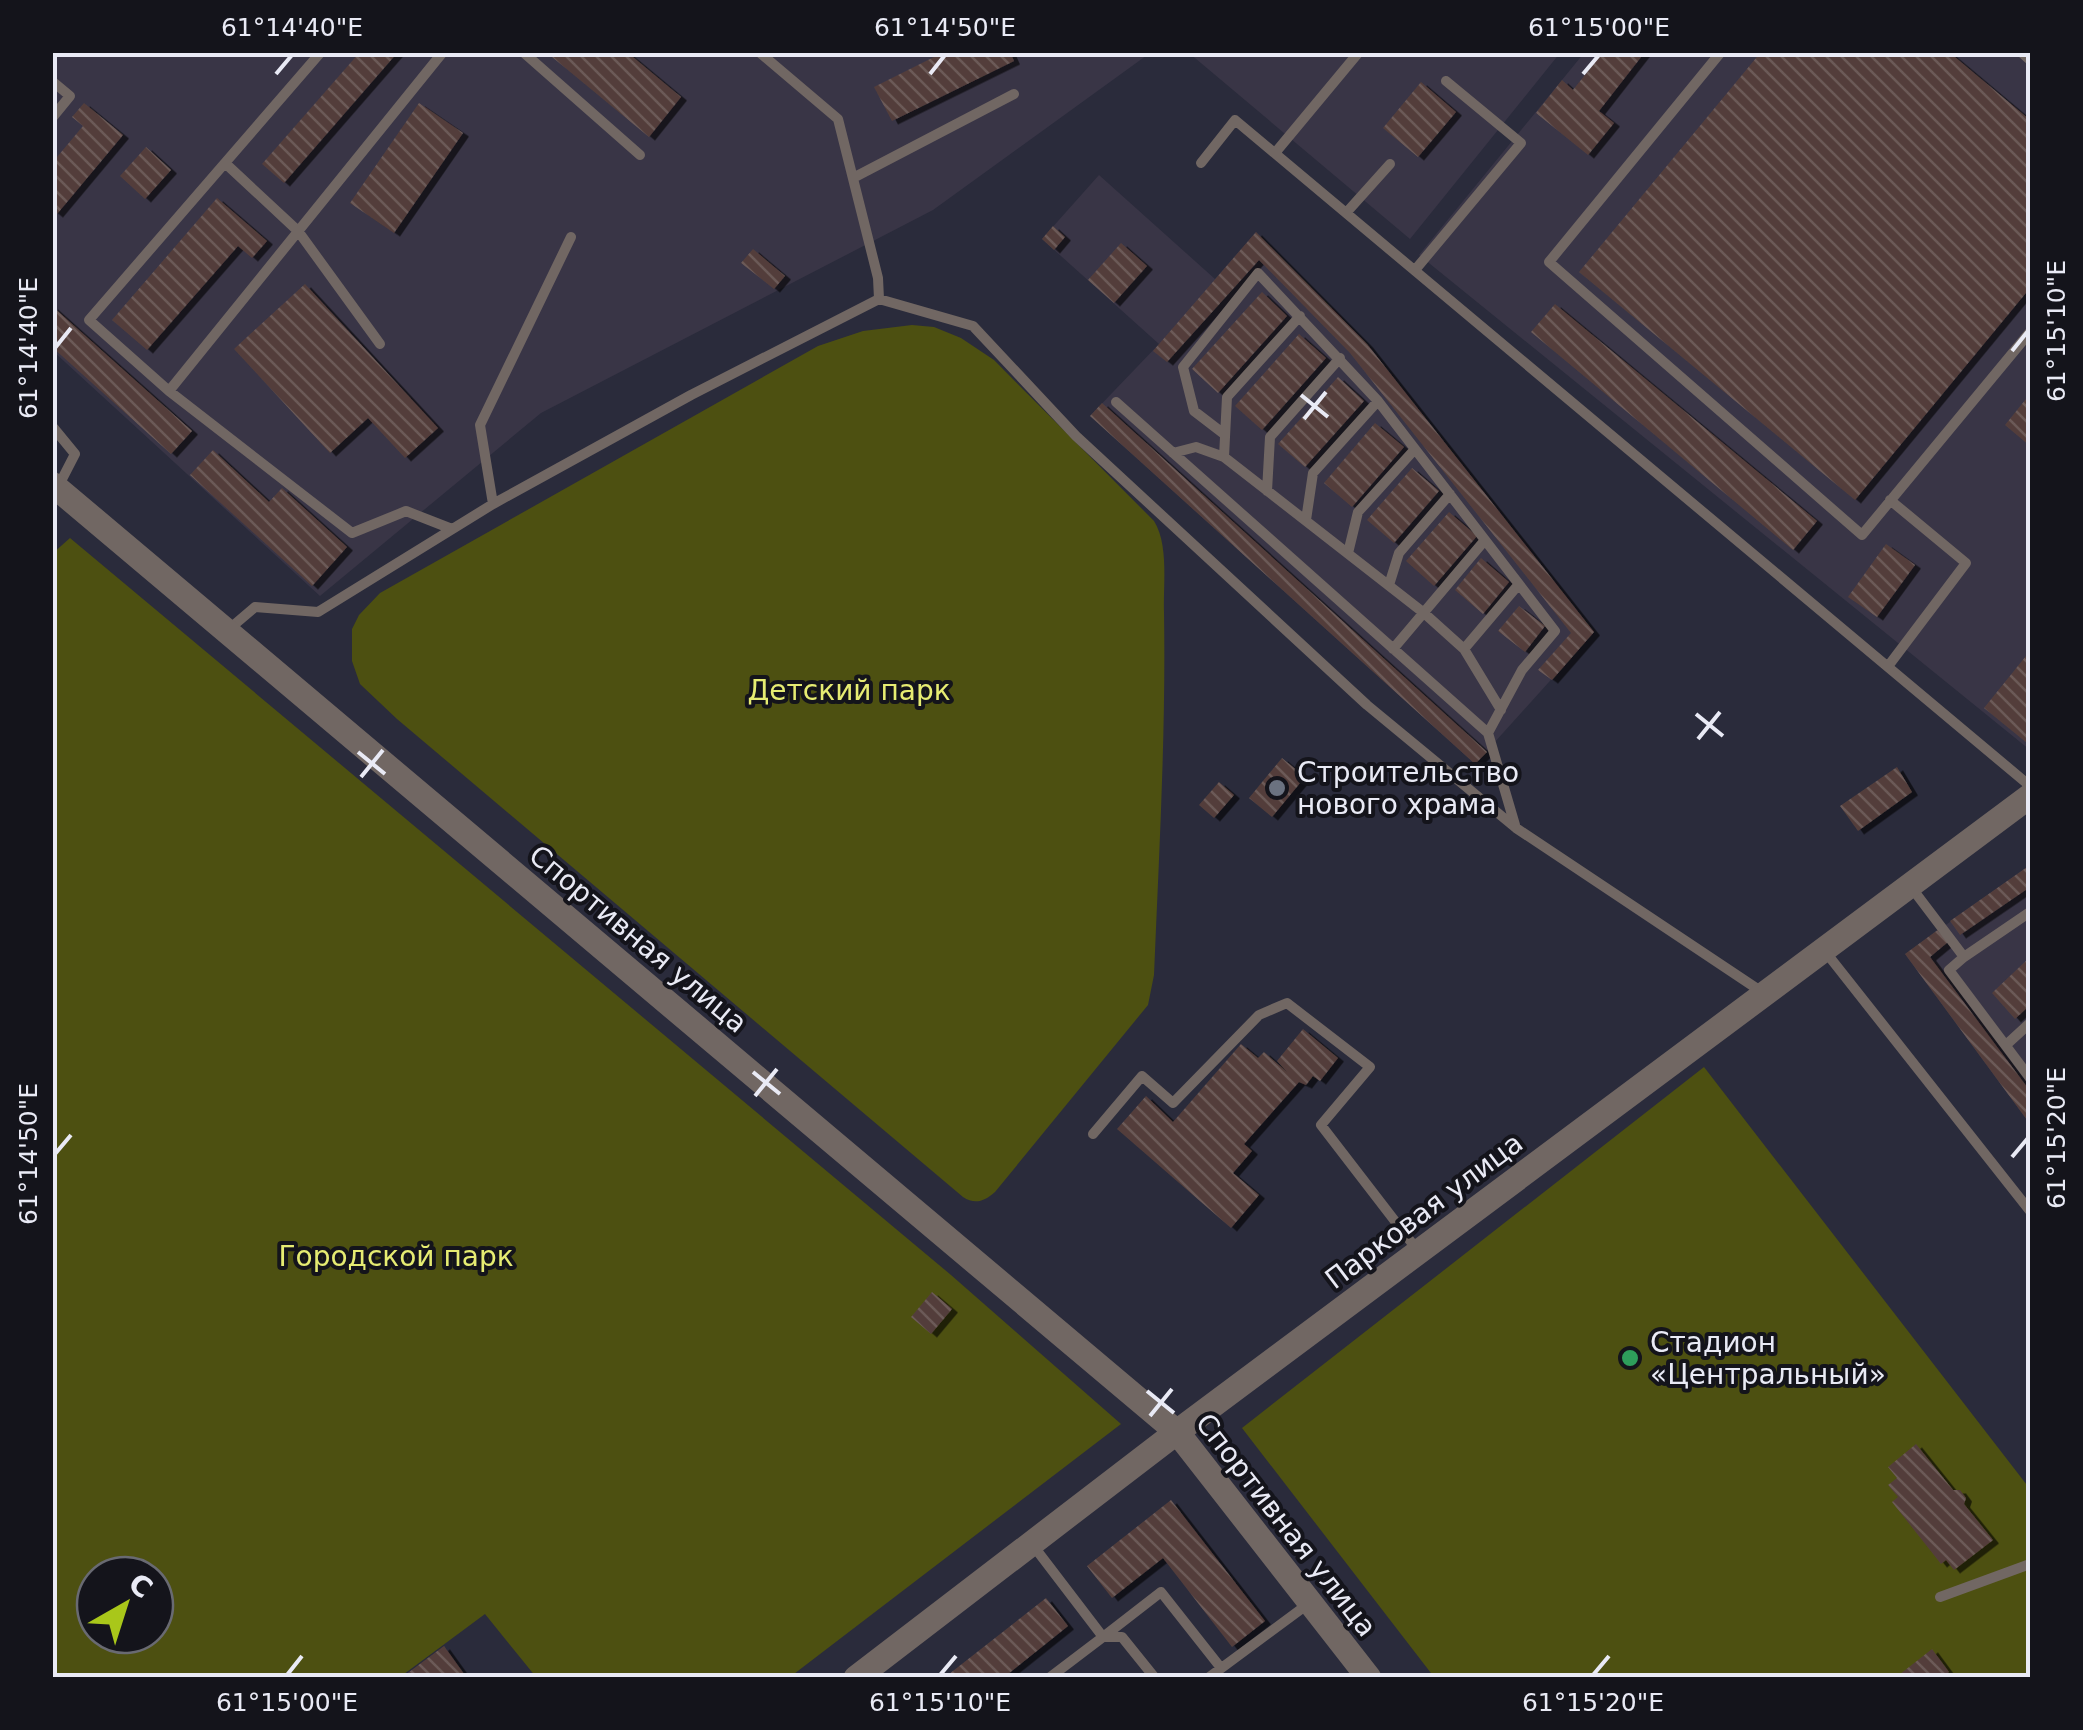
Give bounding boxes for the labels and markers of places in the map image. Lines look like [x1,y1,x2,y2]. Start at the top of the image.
place label: Строительство нового храма [1297,756,1519,821]
marker: Строительство нового храма [1266,777,1288,799]
place label: Стадион «Центральный» [1650,1326,1886,1391]
marker: Стадион «Центральный» [1619,1347,1641,1369]

